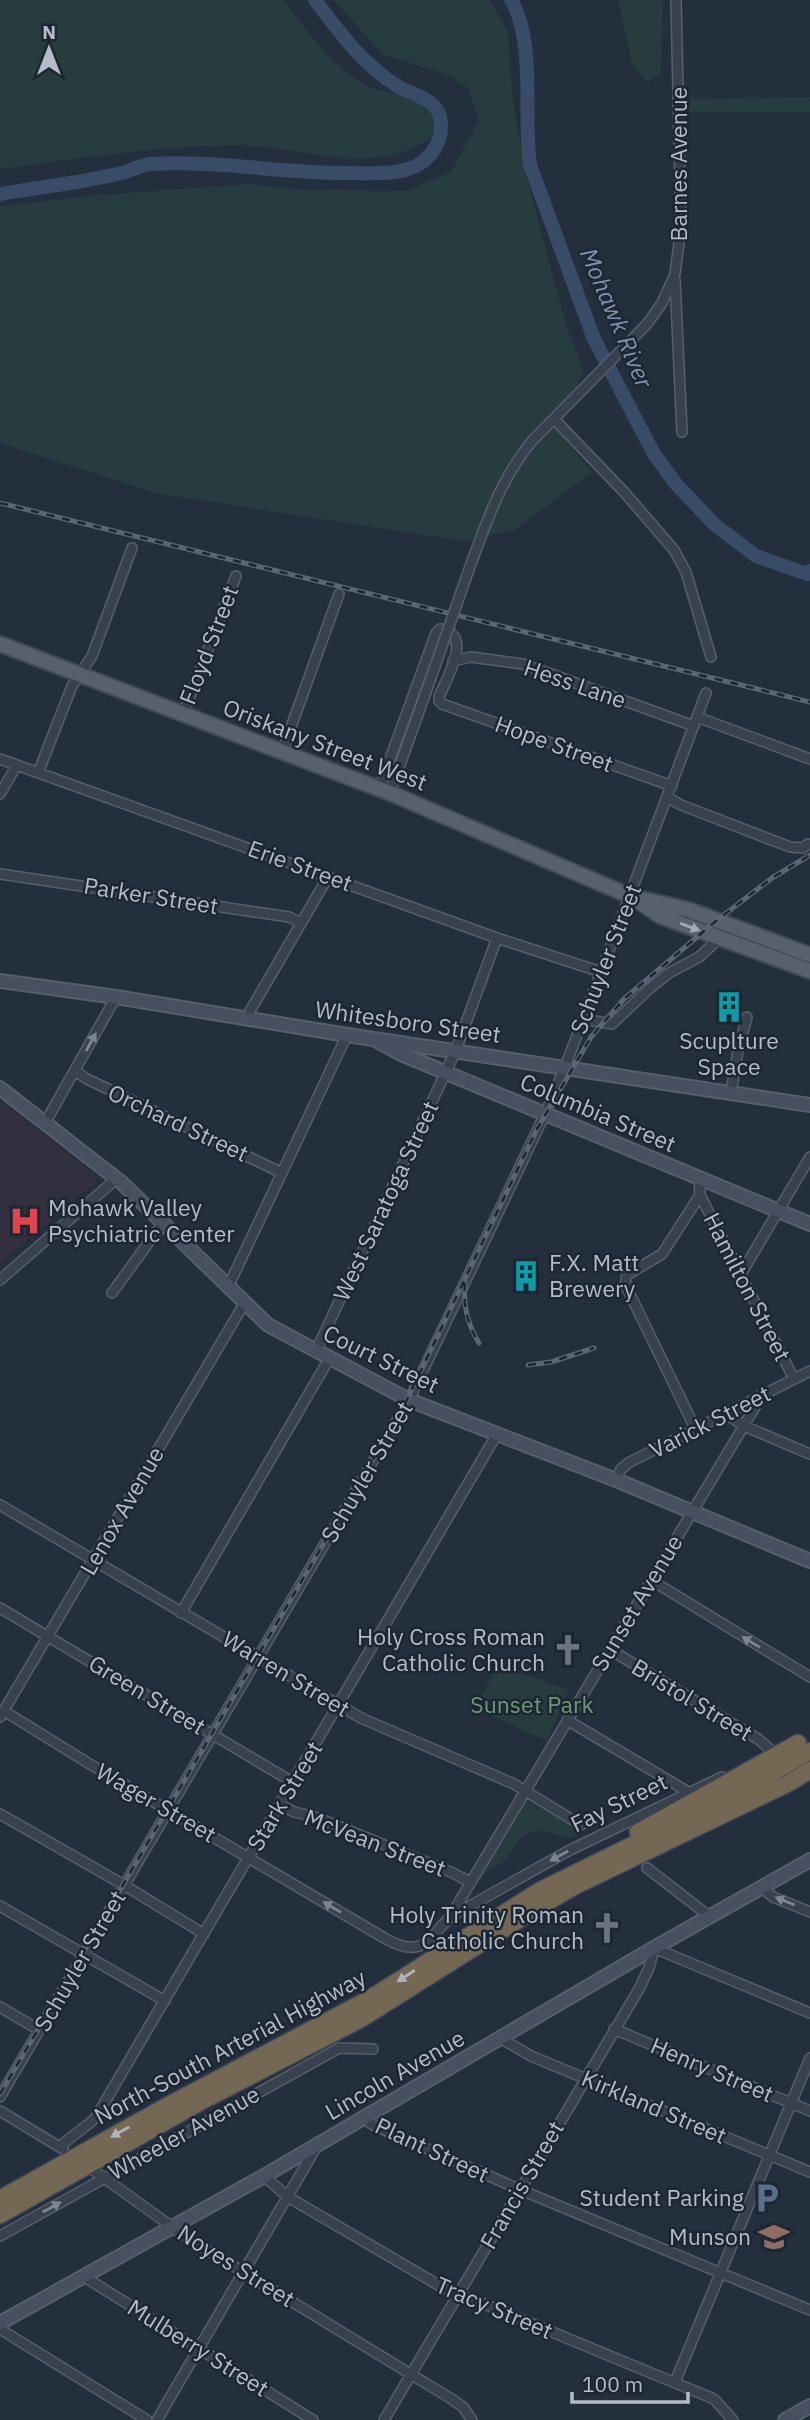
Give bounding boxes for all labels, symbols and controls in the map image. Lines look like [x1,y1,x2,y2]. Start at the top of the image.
north arrow [14,14,84,84]
text: N [42,20,56,44]
street label: Barnes Avenue [663,87,693,241]
water label: Mohawk River [573,243,661,394]
street label: Floyd Street [172,581,244,708]
street label: Hess Lane [520,652,630,715]
street label: Oriskany Street West [219,691,432,797]
street label: Hope Street [491,708,618,778]
street label: Erie Street [244,832,357,898]
street label: Parker Street [82,870,221,920]
street label: Schuyler Street [563,879,647,1038]
one-way arrow [679,922,700,933]
building icon: Scuplture Space [712,990,746,1024]
street label: Whitesboro Street [313,993,503,1049]
place label: Scuplture Space [679,1025,779,1081]
one-way arrow [85,1032,97,1052]
street label: Columbia Street [516,1066,681,1158]
street label: Orchard Street [103,1076,253,1168]
street label: West Saratoga Street [326,1096,445,1305]
place label: Mohawk Valley Psychiatric Center [48,1192,235,1248]
hospital icon: Mohawk Valley Psychiatric Center [8,1204,42,1238]
street label: Hamilton Street [698,1207,798,1366]
place label: F.X. Matt Brewery [549,1247,639,1303]
building icon: F.X. Matt Brewery [509,1259,543,1293]
street label: Court Street [319,1317,444,1399]
street label: Varick Street [644,1378,775,1464]
street label: Schuyler Street [314,1395,419,1548]
street label: Lenox Avenue [72,1441,170,1580]
street label: Sunset Avenue [584,1529,689,1676]
place label: Holy Cross Roman Catholic Church [357,1621,545,1677]
street label: Warren Street [217,1623,356,1723]
church icon: Holy Cross Roman Catholic Church [551,1633,585,1667]
one-way arrow [742,1636,761,1648]
street label: Green Street [84,1648,211,1741]
street label: Bristol Street [627,1651,758,1747]
park label: Sunset Park [470,1689,594,1719]
street label: Stark Street [240,1735,329,1856]
street label: Wager Street [91,1756,222,1849]
street label: Fay Street [565,1766,672,1838]
street label: McVean Street [300,1801,450,1883]
one-way arrow [549,1850,569,1862]
street label: Schuyler Street [27,1884,132,2037]
one-way arrow [774,1896,795,1907]
place label: Holy Trinity Roman Catholic Church [389,1899,584,1955]
one-way arrow [322,1900,341,1913]
church icon: Holy Trinity Roman Catholic Church [590,1911,624,1945]
street label: North-South Arterial Highway [88,1961,371,2131]
one-way arrow [396,1969,415,1982]
street label: Lincoln Avenue [319,2022,470,2126]
street label: Henry Street [646,2030,778,2108]
street label: Kirkland Street [577,2062,731,2150]
street label: Wheeler Avenue [103,2078,264,2186]
street label: Plant Street [371,2110,494,2188]
street label: Francis Street [472,2115,570,2254]
one-way arrow [110,2126,129,2138]
parking icon: Student Parking [750,2181,784,2215]
place label: Student Parking [579,2182,744,2212]
one-way arrow [42,2201,62,2213]
street label: Noyes Street [172,2217,301,2313]
school or university icon: Munson [757,2220,791,2254]
place label: Munson [669,2221,751,2251]
street label: Tracy Street [431,2269,557,2345]
street label: Mulberry Street [122,2292,275,2403]
scale bar [572,2360,688,2404]
text: 100 m [582,2370,643,2398]

